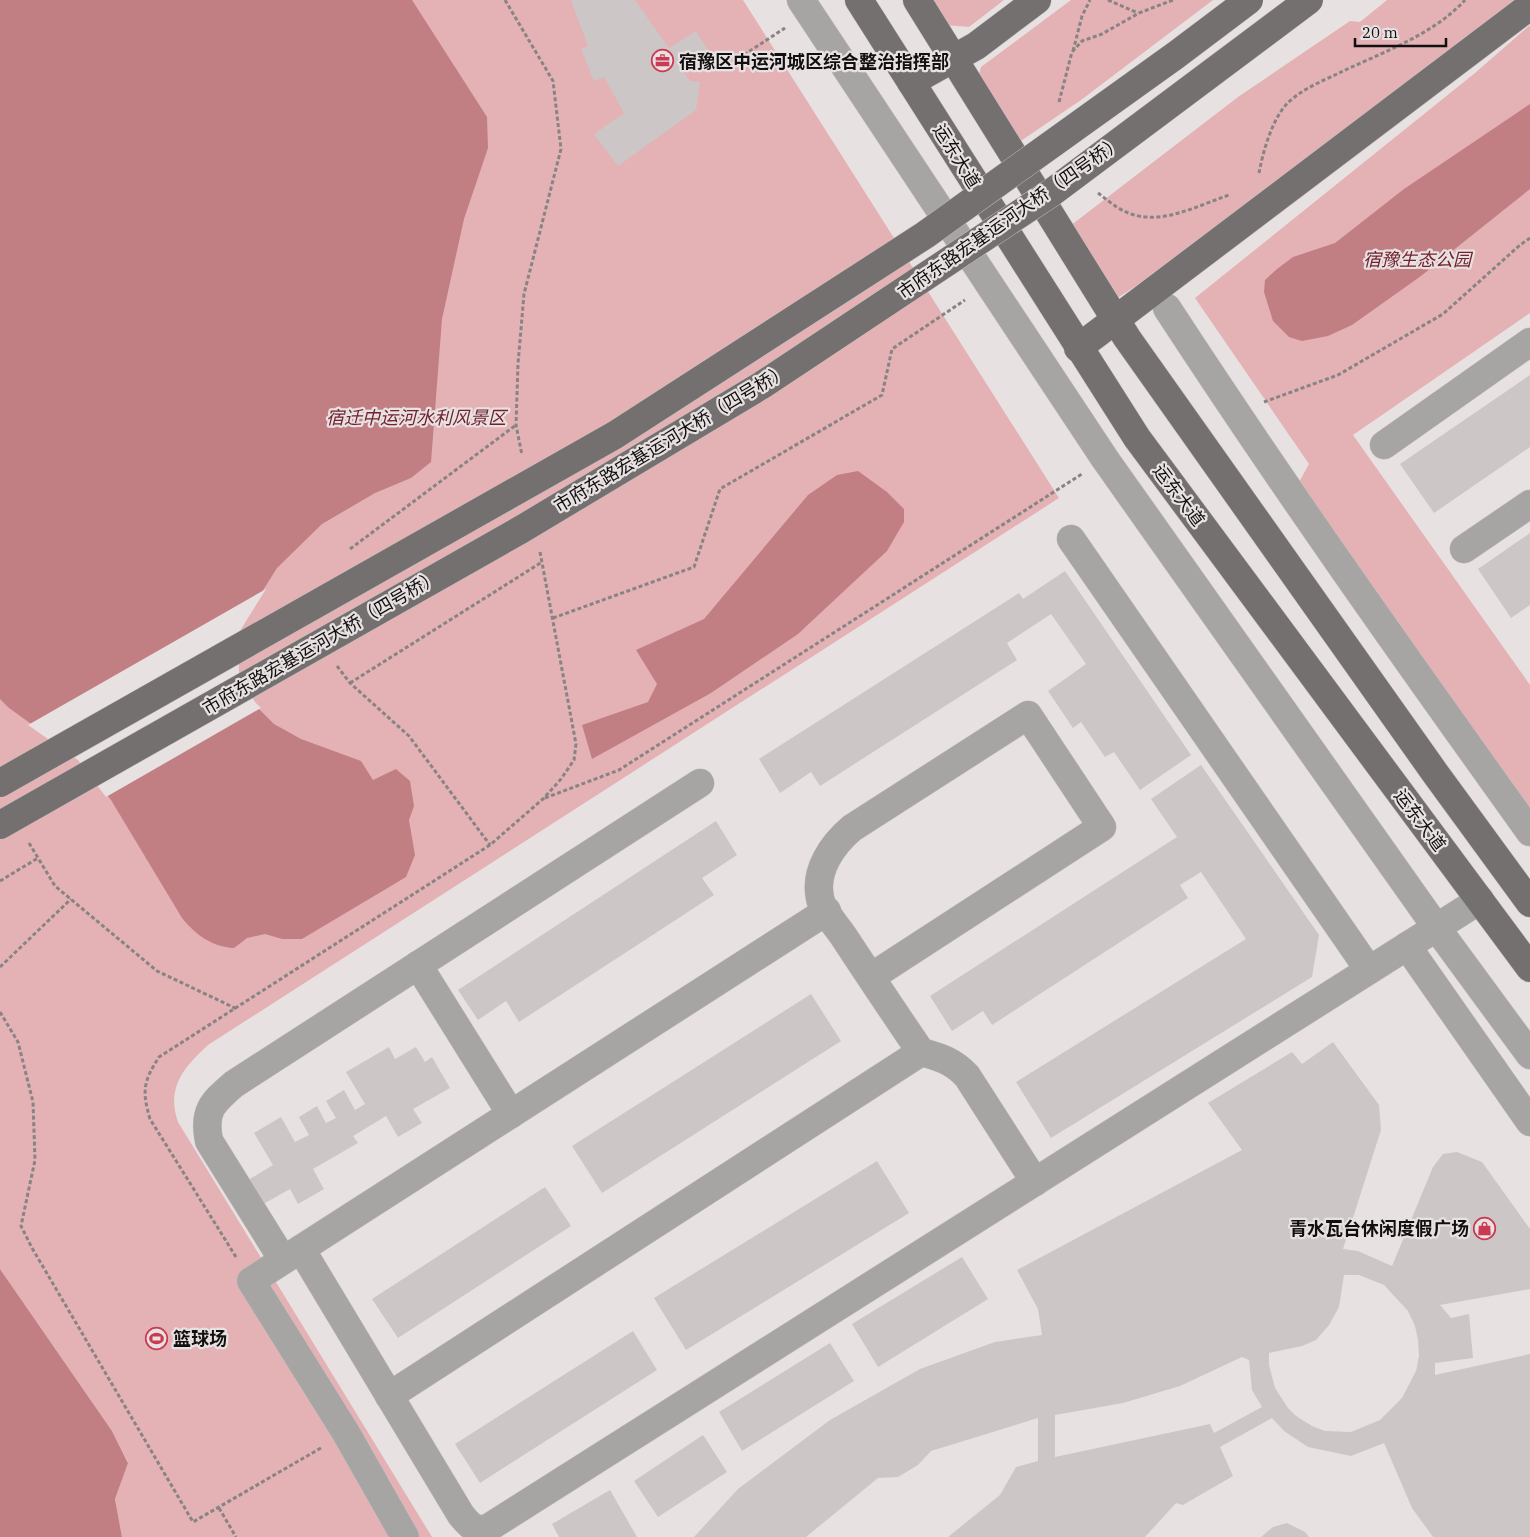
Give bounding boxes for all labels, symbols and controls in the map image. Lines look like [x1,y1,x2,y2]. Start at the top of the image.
scale bar [1355,15,1446,47]
text: 20 m [1362,23,1398,42]
office icon: 宿豫区中运河城区综合整治指挥部 [651,49,675,73]
place label: 宿豫区中运河城区综合整治指挥部 [679,50,949,73]
street label: 运东大道 [928,119,986,193]
street label: 市府东路宏基运河大桥（四号桥） [893,130,1127,304]
park label: 宿豫生态公园 [1363,248,1474,271]
street label: 市府东路宏基运河大桥（四号桥） [549,359,793,517]
park label: 宿迁中运河水利风景区 [326,406,509,429]
street label: 运东大道 [1148,459,1210,531]
street label: 市府东路宏基运河大桥（四号桥） [198,565,444,719]
street label: 运东大道 [1389,784,1451,856]
shop icon: 青水瓦台休闲度假广场 [1473,1216,1497,1240]
place label: 青水瓦台休闲度假广场 [1289,1217,1469,1240]
sports icon: 篮球场 [145,1326,169,1350]
place label: 篮球场 [173,1327,227,1350]

